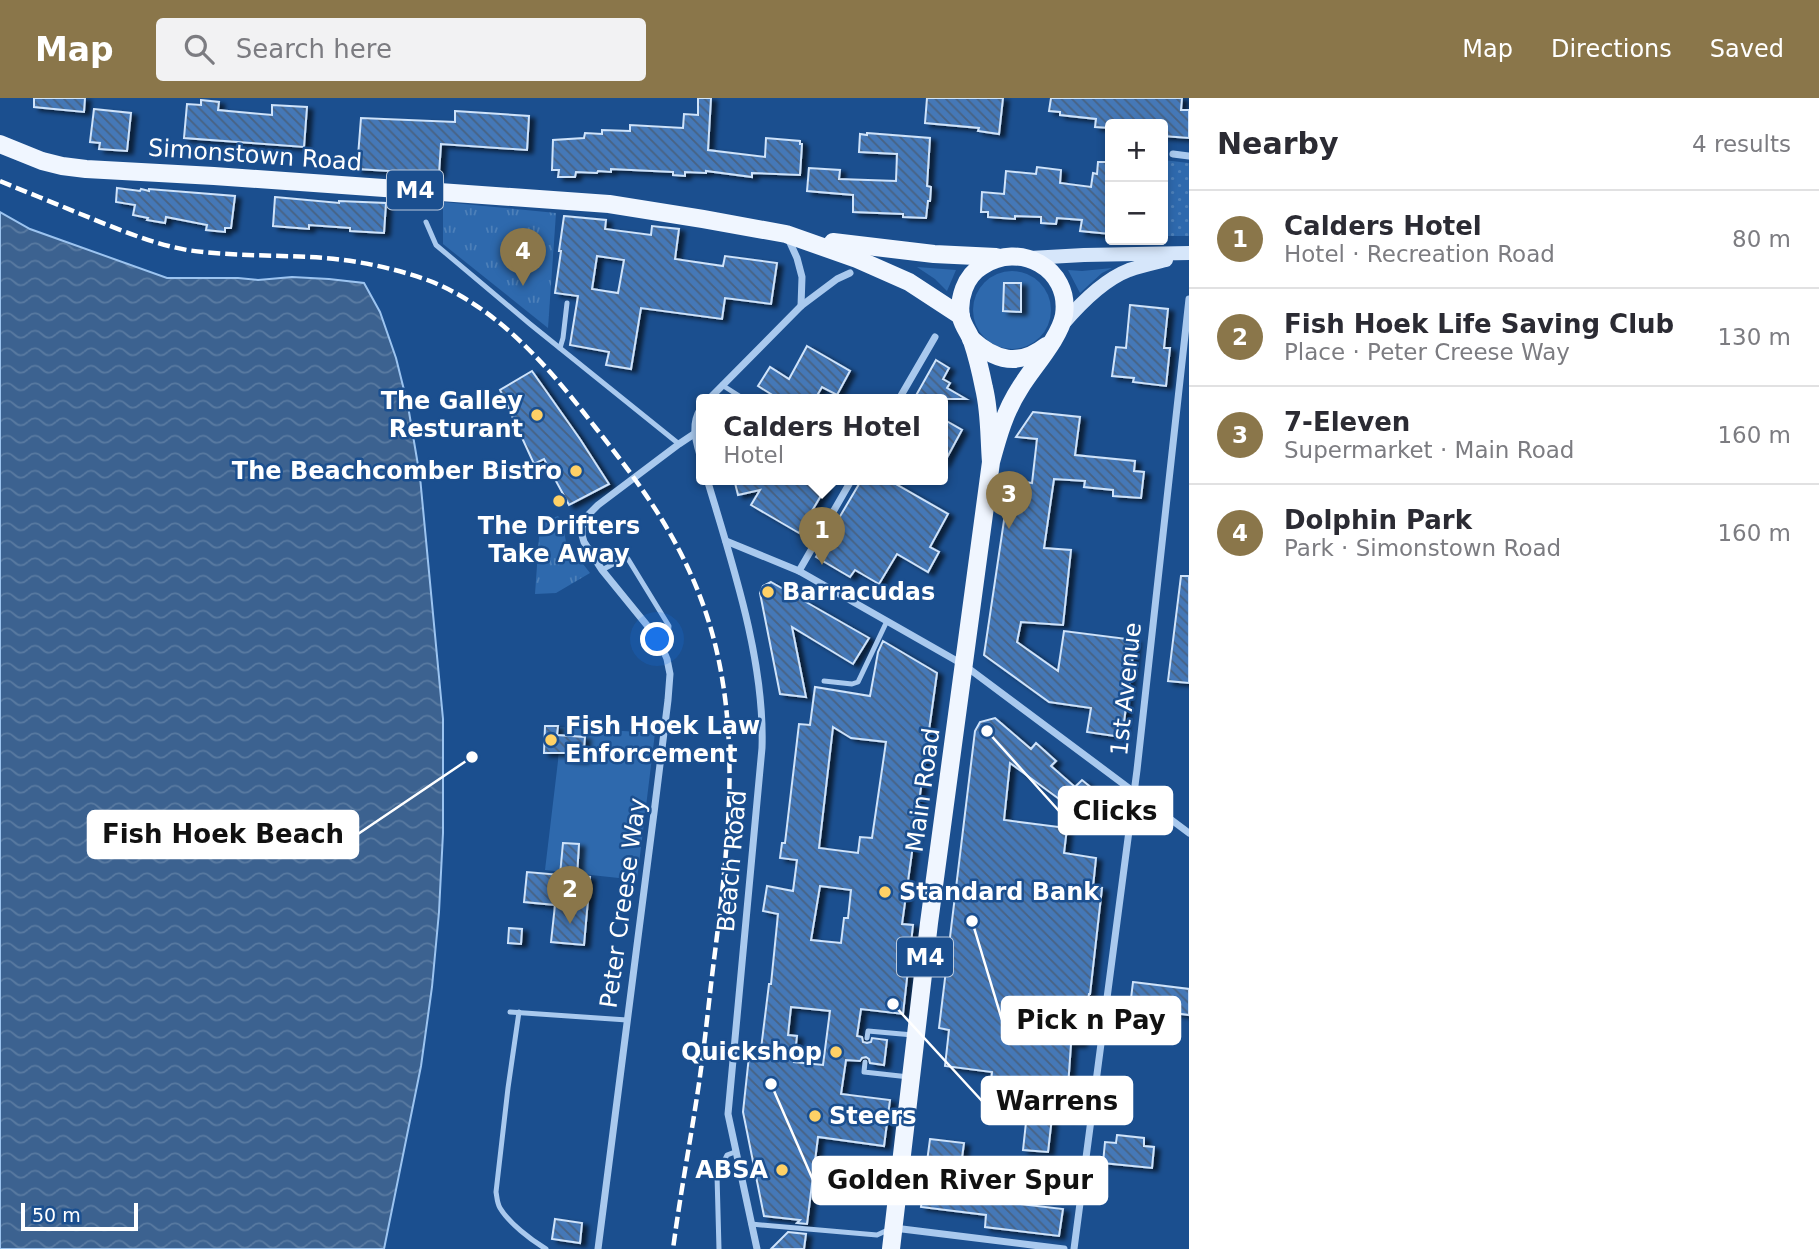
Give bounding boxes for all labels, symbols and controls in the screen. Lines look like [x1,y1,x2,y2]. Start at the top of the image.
search box [156,18,646,81]
text: Map [35,30,114,69]
icon: search [180,30,218,68]
text: Search here [236,34,392,64]
text: Map [1462,35,1513,63]
text: Directions [1551,35,1672,63]
text: Saved [1710,35,1784,63]
map controls [1105,119,1168,245]
button: + [1105,119,1168,182]
text: Nearby [1217,126,1339,161]
text: 4 results [1692,131,1791,157]
street label: Simonstown Road [147,134,363,176]
road number: M4 [387,170,443,209]
button: − [1105,182,1168,245]
text: Calders Hotel [1284,211,1482,241]
text: 1 [1232,226,1248,252]
text: 80 m [1732,226,1791,252]
pin: 4 [500,228,546,286]
text: Hotel · Recreation Road [1284,241,1555,267]
text: Fish Hoek Life Saving Club [1284,309,1674,339]
text: 2 [1232,324,1248,350]
text: 130 m [1717,324,1791,350]
text: Place · Peter Creese Way [1284,339,1570,365]
place label: The Galley Resturant [381,387,523,443]
popup [696,394,948,485]
marker: The Galley Resturant [529,407,545,423]
text: 7-Eleven [1284,407,1410,437]
text: Calders Hotel [723,412,921,442]
text: 3 [1232,422,1248,448]
text: 160 m [1717,422,1791,448]
text: Supermarket · Main Road [1284,437,1574,463]
text: Hotel [723,442,784,468]
place label: The Beachcomber Bistro [232,457,562,485]
marker: The Beachcomber Bistro [568,463,584,479]
pin: 3 [986,471,1032,529]
marker: The Drifters Take Away [551,493,567,509]
text: Dolphin Park [1284,505,1472,535]
pin: 1 [799,507,845,565]
place label: The Drifters Take Away [478,512,640,568]
text: 4 [1232,520,1248,546]
text: 160 m [1717,520,1791,546]
text: Park · Simonstown Road [1284,535,1561,561]
place label: Barracudas [782,578,935,606]
marker: Barracudas [760,584,776,600]
street label: 1st Avenue [1105,621,1147,757]
your location [640,622,674,656]
place label: Fish Hoek Law Enforcement [565,712,760,768]
street label: Main Road [900,726,946,854]
marker: Fish Hoek Law Enforcement [543,732,559,748]
callout: Clicks [1059,787,1172,834]
street label: Beach Road [712,789,752,933]
street label: Peter Creese Way [594,796,652,1010]
text: Clicks [1072,796,1158,826]
callout: Fish Hoek Beach [88,811,358,858]
text: Fish Hoek Beach [102,819,344,849]
pin: 2 [547,866,593,924]
place label: Standard Bank [899,878,1100,906]
marker: Standard Bank [877,884,893,900]
road number: M4 [897,937,953,976]
callout: Pick n Pay [1002,997,1180,1044]
text: Pick n Pay [1016,1005,1166,1035]
place label: Quickshop [681,1038,822,1066]
marker: Quickshop [828,1044,844,1060]
callout: Warrens [982,1077,1132,1124]
text: Warrens [996,1086,1118,1116]
place label: Steers [829,1102,916,1130]
marker: Steers [807,1108,823,1124]
place label: ABSA [695,1156,768,1184]
callout: Golden River Spur [813,1157,1107,1204]
marker: ABSA [774,1162,790,1178]
text: Golden River Spur [827,1165,1093,1195]
scale bar [21,1200,138,1232]
text: 50 m [32,1204,81,1226]

